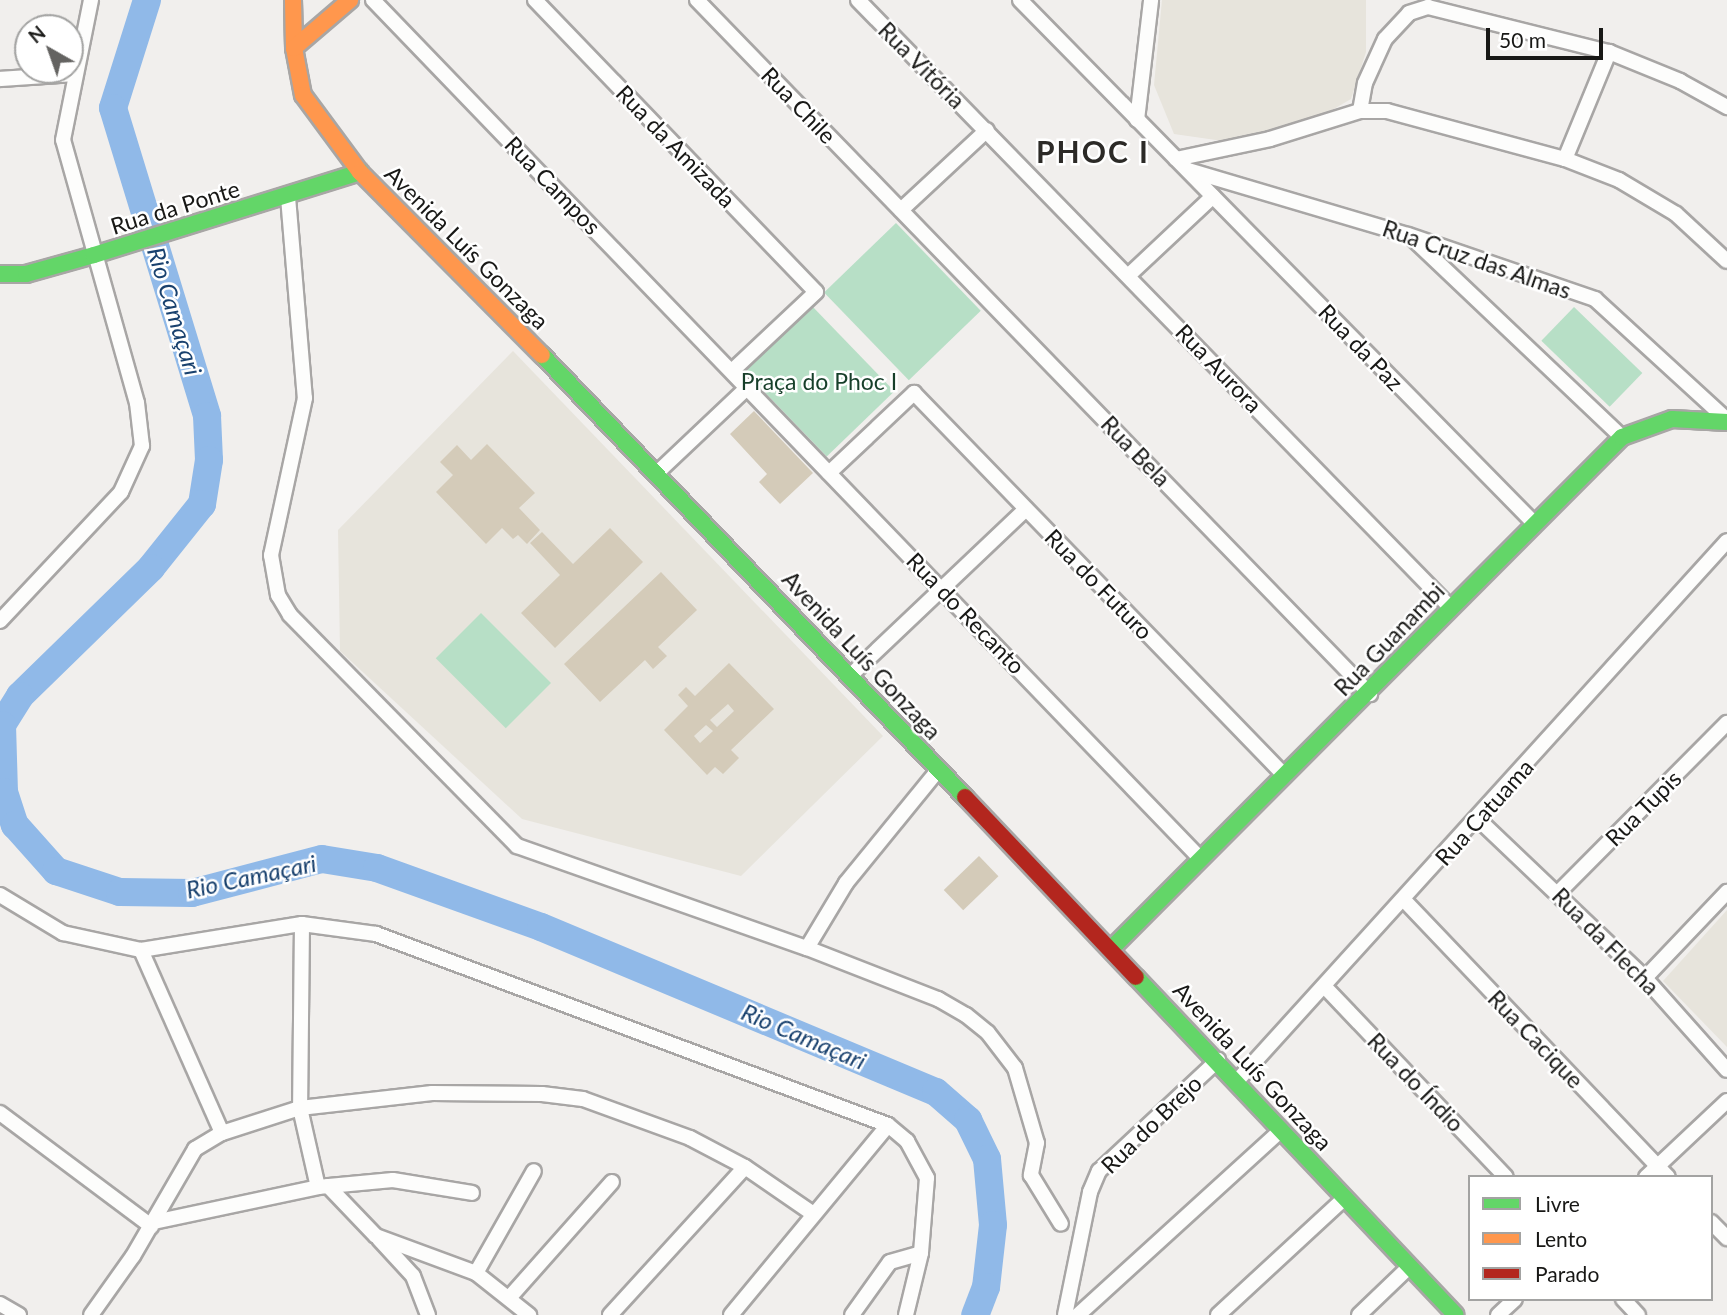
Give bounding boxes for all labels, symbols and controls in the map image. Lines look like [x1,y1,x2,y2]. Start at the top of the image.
north arrow [14,14,84,84]
scale bar [1489,14,1606,58]
street label: Rua Vitória [873,16,971,114]
text: N [23,21,49,48]
text: 50 m [1499,27,1546,52]
street label: Rua Chile [756,61,842,149]
street label: Rua da Amizada [610,79,742,213]
street label: Rua Campos [499,130,607,240]
district label: PHOC I [1037,133,1149,169]
street label: Avenida Luís Gonzaga [379,159,555,335]
street label: Rua da Ponte [107,174,243,240]
street label: Rua Cruz das Almas [1379,214,1575,304]
water label: Rio Camaçari [142,243,208,379]
street label: Rua da Paz [1313,298,1409,396]
street label: Rua Aurora [1170,318,1268,418]
park label: Praça do Phoc I [741,367,897,395]
street label: Rua Bela [1096,410,1176,492]
street label: Rua do Futuro [1039,523,1159,645]
street label: Rua do Recanto [901,547,1031,679]
street label: Avenida Luís Gonzaga [777,565,947,745]
street label: Rua Guanambi [1328,577,1450,701]
street label: Rua Catuama [1429,753,1539,871]
street label: Rua Tupis [1599,764,1687,852]
water label: Rio Camaçari [183,848,319,904]
street label: Rua da Flecha [1547,882,1665,1000]
street label: Avenida Luís Gonzaga [1168,976,1338,1156]
street label: Rua Cacique [1483,984,1589,1094]
water label: Rio Camaçari [737,997,871,1075]
street label: Rua do Índio [1362,1027,1470,1137]
street label: Rua do Brejo [1095,1069,1207,1179]
legend [1468,1175,1713,1301]
text: Livre [1535,1191,1580,1216]
text: Lento [1535,1226,1587,1251]
text: Parado [1535,1261,1599,1286]

